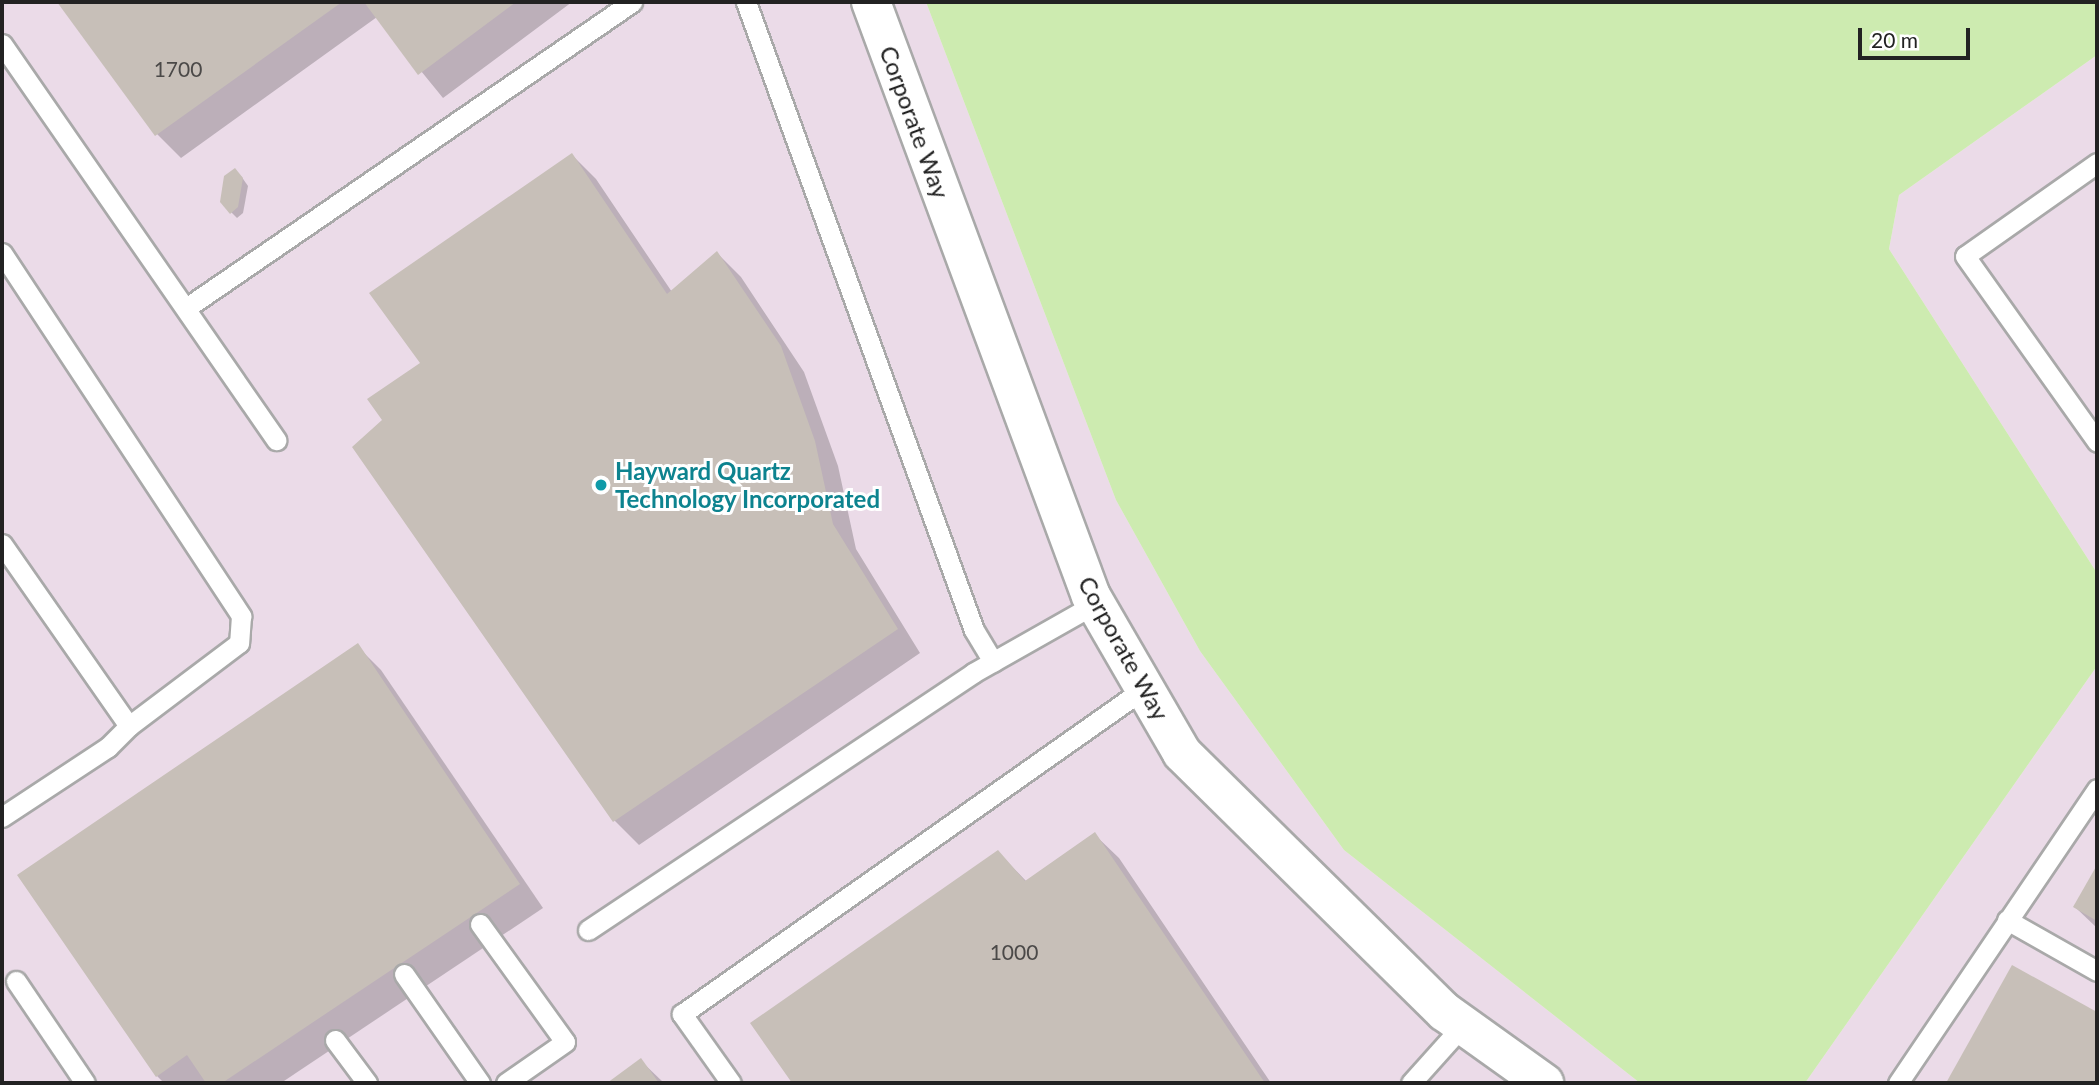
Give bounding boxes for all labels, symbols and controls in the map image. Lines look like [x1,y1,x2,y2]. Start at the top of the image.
scale bar [1861,14,1973,58]
text: 20 m [1871,27,1918,52]
street label: Corporate Way [874,42,956,202]
house number: 1700 [154,56,202,82]
place label: Hayward Quartz Technology Incorporated [615,457,881,513]
marker: Hayward Quartz Technology Incorporated [593,477,609,493]
street label: Corporate Way [1073,571,1175,725]
house number: 1000 [990,939,1038,965]

